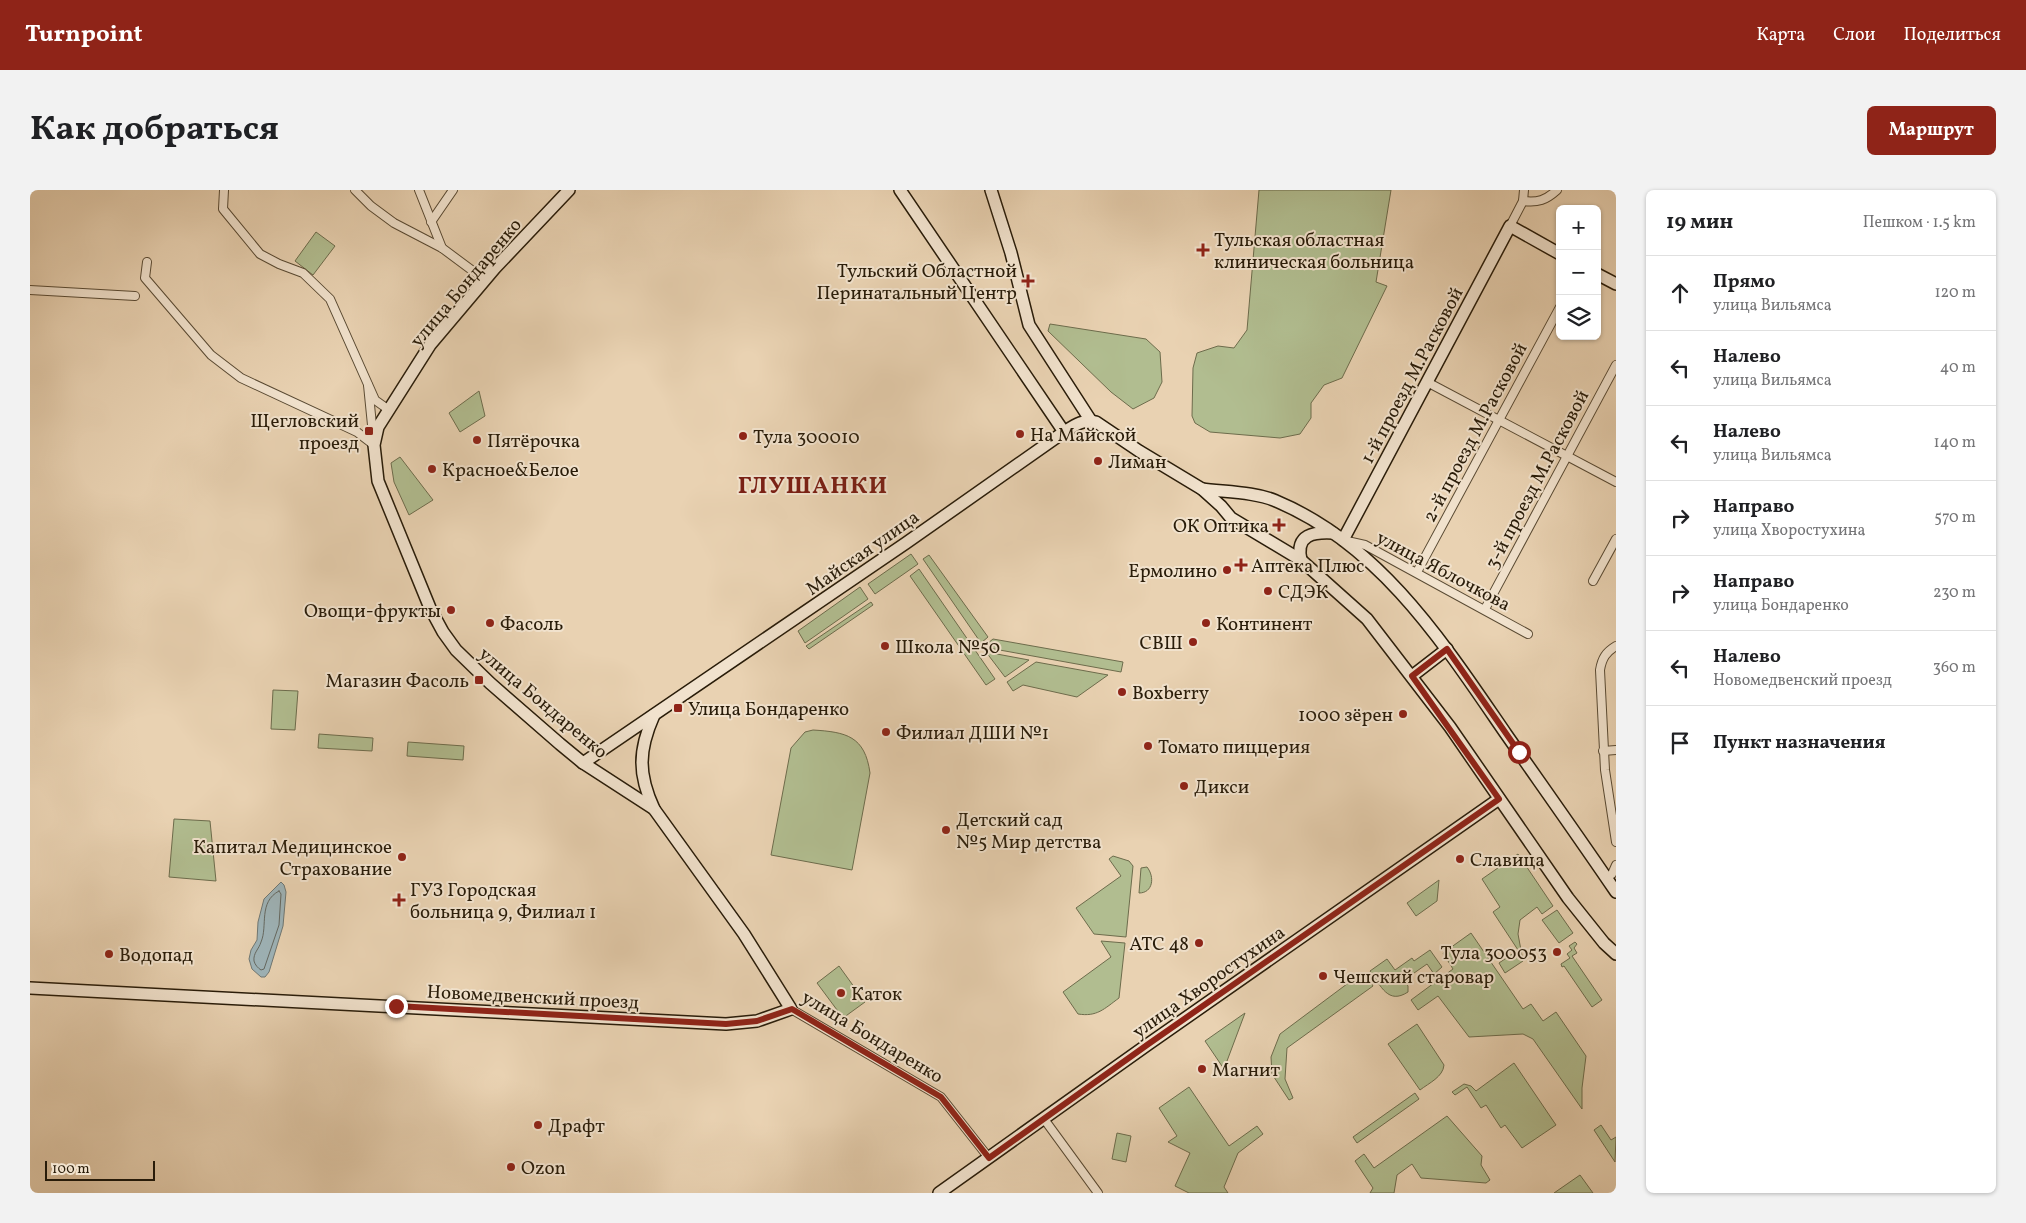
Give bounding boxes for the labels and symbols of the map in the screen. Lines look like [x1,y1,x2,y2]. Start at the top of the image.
street label: улица Бондаренко [405,213,528,353]
place label: Тульская областная клиническая больница [1214,228,1414,276]
marker: Тульская областная клиническая больница [1196,243,1210,257]
place label: Тульский Областной Перинатальный Центр [816,259,1017,307]
marker: Тульский Областной Перинатальный Центр [1021,274,1035,288]
street label: 1-й проезд М.Расковой [1355,283,1470,469]
street label: 2-й проезд М.Расковой [1417,339,1534,527]
street label: 3-й проезд М.Расковой [1479,386,1596,574]
place label: Щегловский проезд [250,409,359,457]
place label: На Майской [1030,423,1136,449]
marker: Щегловский проезд [363,425,375,437]
place label: Тула 300010 [753,425,860,451]
marker: На Майской [1014,428,1026,440]
place label: Пятёрочка [487,429,580,455]
marker: Тула 300010 [737,430,749,442]
marker: Пятёрочка [471,434,483,446]
place label: Лиман [1108,450,1166,476]
marker: Лиман [1092,455,1104,467]
place label: Красное&Белое [442,458,579,484]
marker: Красное&Белое [426,463,438,475]
district label: ГЛУШАНКИ [738,470,888,504]
street label: Майская улица [801,505,925,602]
place label: ОК Оптика [1173,514,1269,540]
marker: ОК Оптика [1273,519,1285,531]
street label: улица Яблочкова [1371,525,1515,618]
place label: Аптека Плюс [1251,554,1365,580]
place label: Ермолино [1128,559,1217,585]
marker: Аптека Плюс [1235,559,1247,571]
marker: Ермолино [1221,564,1233,576]
place label: СДЭК [1278,580,1328,606]
marker: СДЭК [1262,585,1274,597]
place label: Овощи-фрукты [304,599,441,625]
marker: Овощи-фрукты [445,604,457,616]
place label: Фасоль [500,612,563,638]
place label: Континент [1216,612,1313,638]
marker: Фасоль [484,617,496,629]
marker: Континент [1200,617,1212,629]
place label: СВШ [1140,631,1183,657]
place label: Школа №50 [895,635,1000,661]
marker: СВШ [1187,636,1199,648]
marker: Школа №50 [879,640,891,652]
street label: улица Бондаренко [473,642,613,765]
place label: Магазин Фасоль [326,669,469,695]
marker: Магазин Фасоль [473,674,485,686]
place label: Boxberry [1132,681,1209,707]
marker: Boxberry [1116,686,1128,698]
place label: Улица Бондаренко [688,697,849,723]
marker: Улица Бондаренко [672,702,684,714]
place label: 1000 зёрен [1298,703,1393,729]
marker: 1000 зёрен [1397,708,1409,720]
place label: Филиал ДШИ №1 [896,721,1049,747]
marker: Филиал ДШИ №1 [880,726,892,738]
place label: Томато пиццерия [1158,735,1310,761]
marker: Томато пиццерия [1142,740,1154,752]
route start [1508,741,1531,764]
place label: Дикси [1194,775,1249,801]
marker: Дикси [1178,780,1190,792]
place label: Детский сад №5 Мир детства [956,808,1101,856]
marker: Детский сад №5 Мир детства [940,824,952,836]
place label: Капитал Медицинское Страхование [193,835,392,883]
place label: Славица [1470,848,1545,874]
marker: Капитал Медицинское Страхование [396,851,408,863]
marker: Славица [1454,853,1466,865]
place label: ГУЗ Городская больница 9, Филиал 1 [410,878,596,926]
marker: ГУЗ Городская больница 9, Филиал 1 [392,893,406,907]
street label: улица Хворостухина [1128,920,1291,1045]
place label: АТС 48 [1129,932,1189,958]
marker: АТС 48 [1193,937,1205,949]
place label: Тула 300053 [1440,941,1547,967]
place label: Водопад [119,943,193,969]
marker: Тула 300053 [1551,946,1563,958]
marker: Водопад [103,948,115,960]
place label: Чешский старовар [1333,965,1494,991]
marker: Чешский старовар [1317,970,1329,982]
street label: Новомедвенский проезд [426,979,640,1017]
place label: Каток [851,982,902,1008]
street label: улица Бондаренко [796,985,948,1090]
marker: Каток [835,987,847,999]
route end [385,995,408,1018]
place label: Магнит [1212,1058,1280,1084]
marker: Магнит [1196,1063,1208,1075]
place label: Драфт [548,1114,605,1140]
marker: Драфт [532,1119,544,1131]
place label: Ozon [521,1156,566,1182]
scale bar [45,1158,155,1181]
marker: Ozon [505,1161,517,1173]

